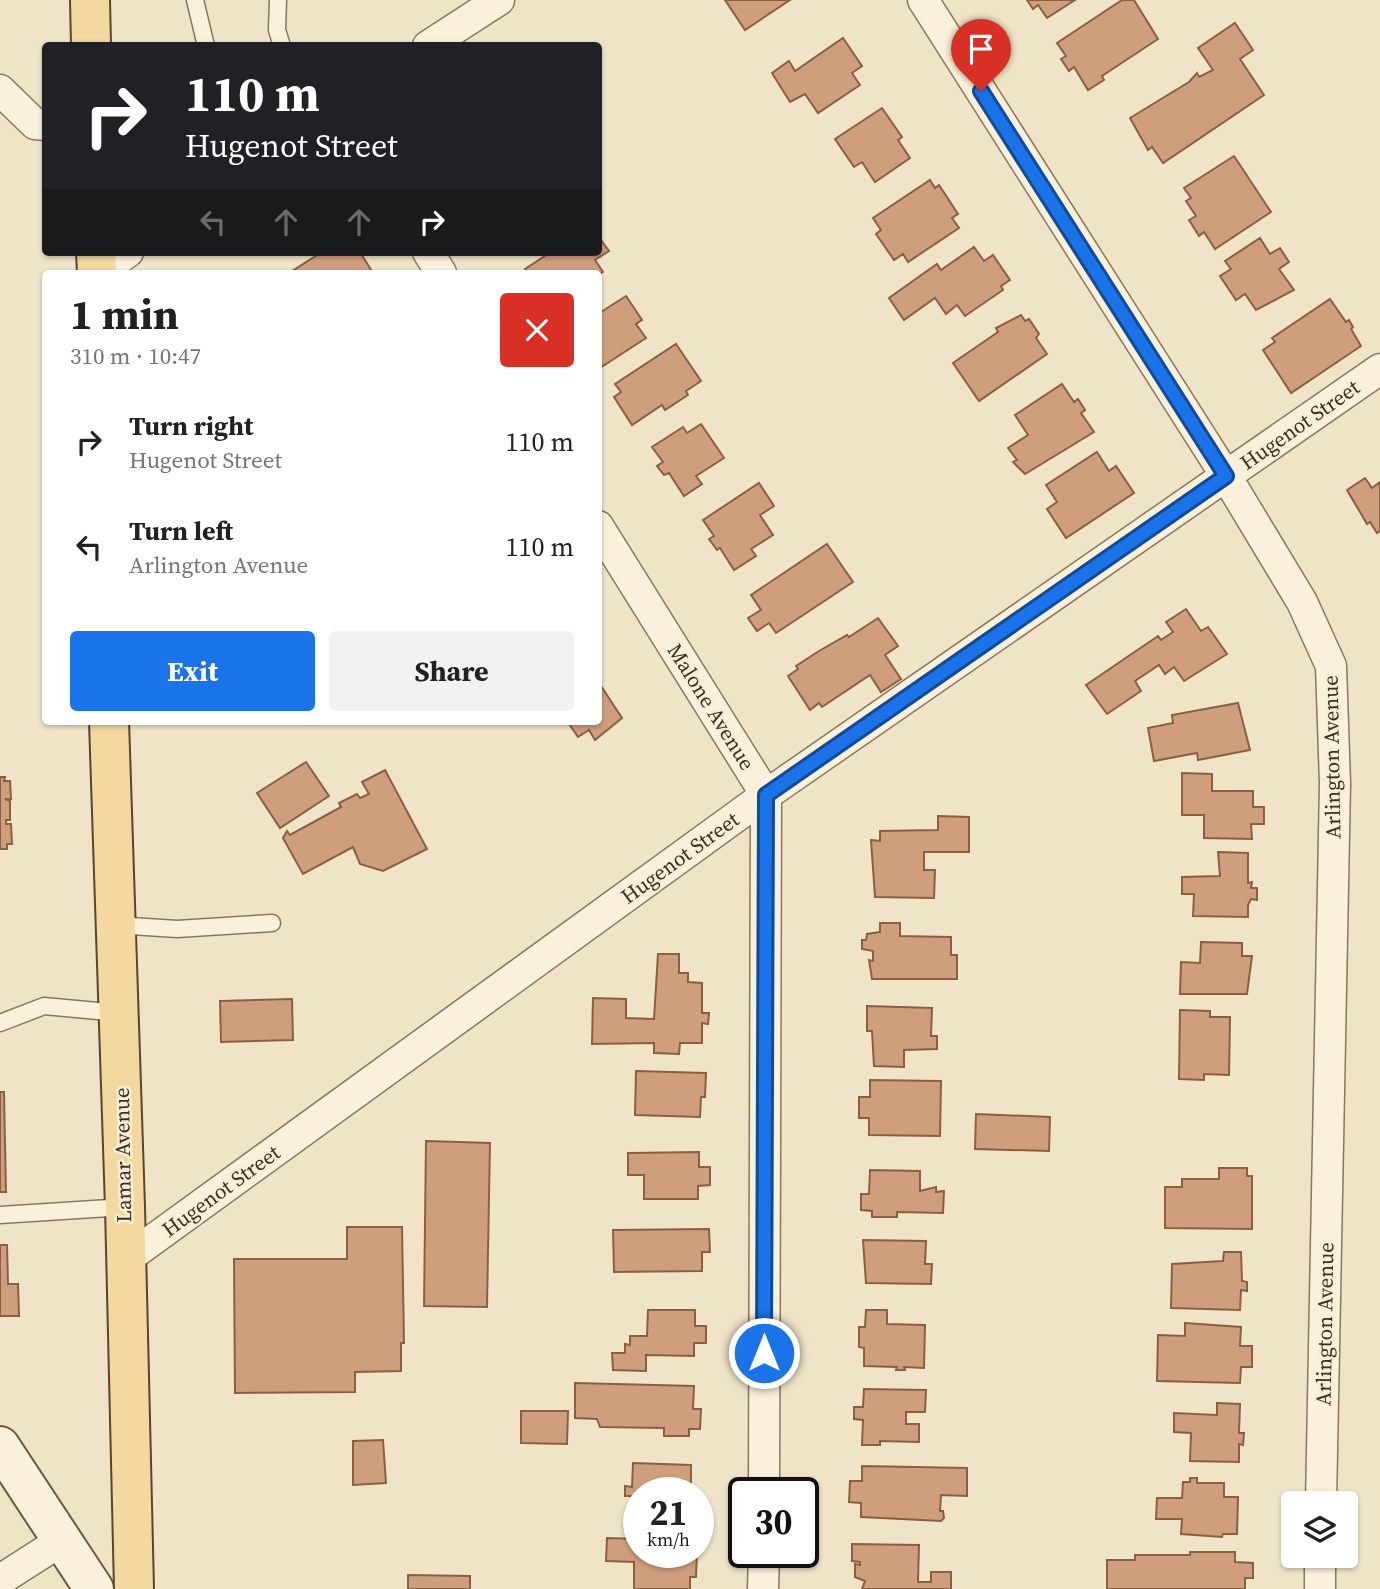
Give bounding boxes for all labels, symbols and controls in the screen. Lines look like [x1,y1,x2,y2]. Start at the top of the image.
pin [951,19,1011,91]
icon: arrive [962,30,1000,68]
text: 110 m [185,60,320,127]
icon: right [70,70,161,161]
text: Hugenot Street [185,124,398,168]
icon: left [194,203,232,241]
icon: ahead [267,203,305,241]
icon: ahead [340,203,378,241]
icon: right [413,203,451,241]
text: 1 min [70,285,179,343]
button: close [500,293,574,367]
text: 310 m · 10:47 [70,340,201,372]
street label: Hugenot Street [1234,373,1365,477]
text: Turn right [129,408,253,444]
icon: right [70,423,108,461]
text: 110 m [506,424,574,460]
text: Hugenot Street [129,444,282,476]
text: Turn left [129,513,233,549]
icon: left [70,528,108,566]
text: 110 m [506,529,574,565]
text: Arlington Avenue [129,549,308,581]
button: Exit [70,631,315,711]
button: Share [329,631,574,711]
street label: Malone Avenue [661,638,762,776]
street label: Arlington Avenue [1316,675,1347,839]
street label: Hugenot Street [615,805,745,910]
street label: Lamar Avenue [107,1087,138,1223]
street label: Hugenot Street [156,1138,286,1243]
street label: Arlington Avenue [1309,1242,1340,1406]
position arrow [727,1316,801,1390]
speed limit sign: 30 [728,1477,819,1568]
text: 21 [650,1489,687,1537]
map controls [1281,1491,1358,1568]
button: layers [1281,1491,1358,1568]
text: km/h [647,1527,690,1552]

